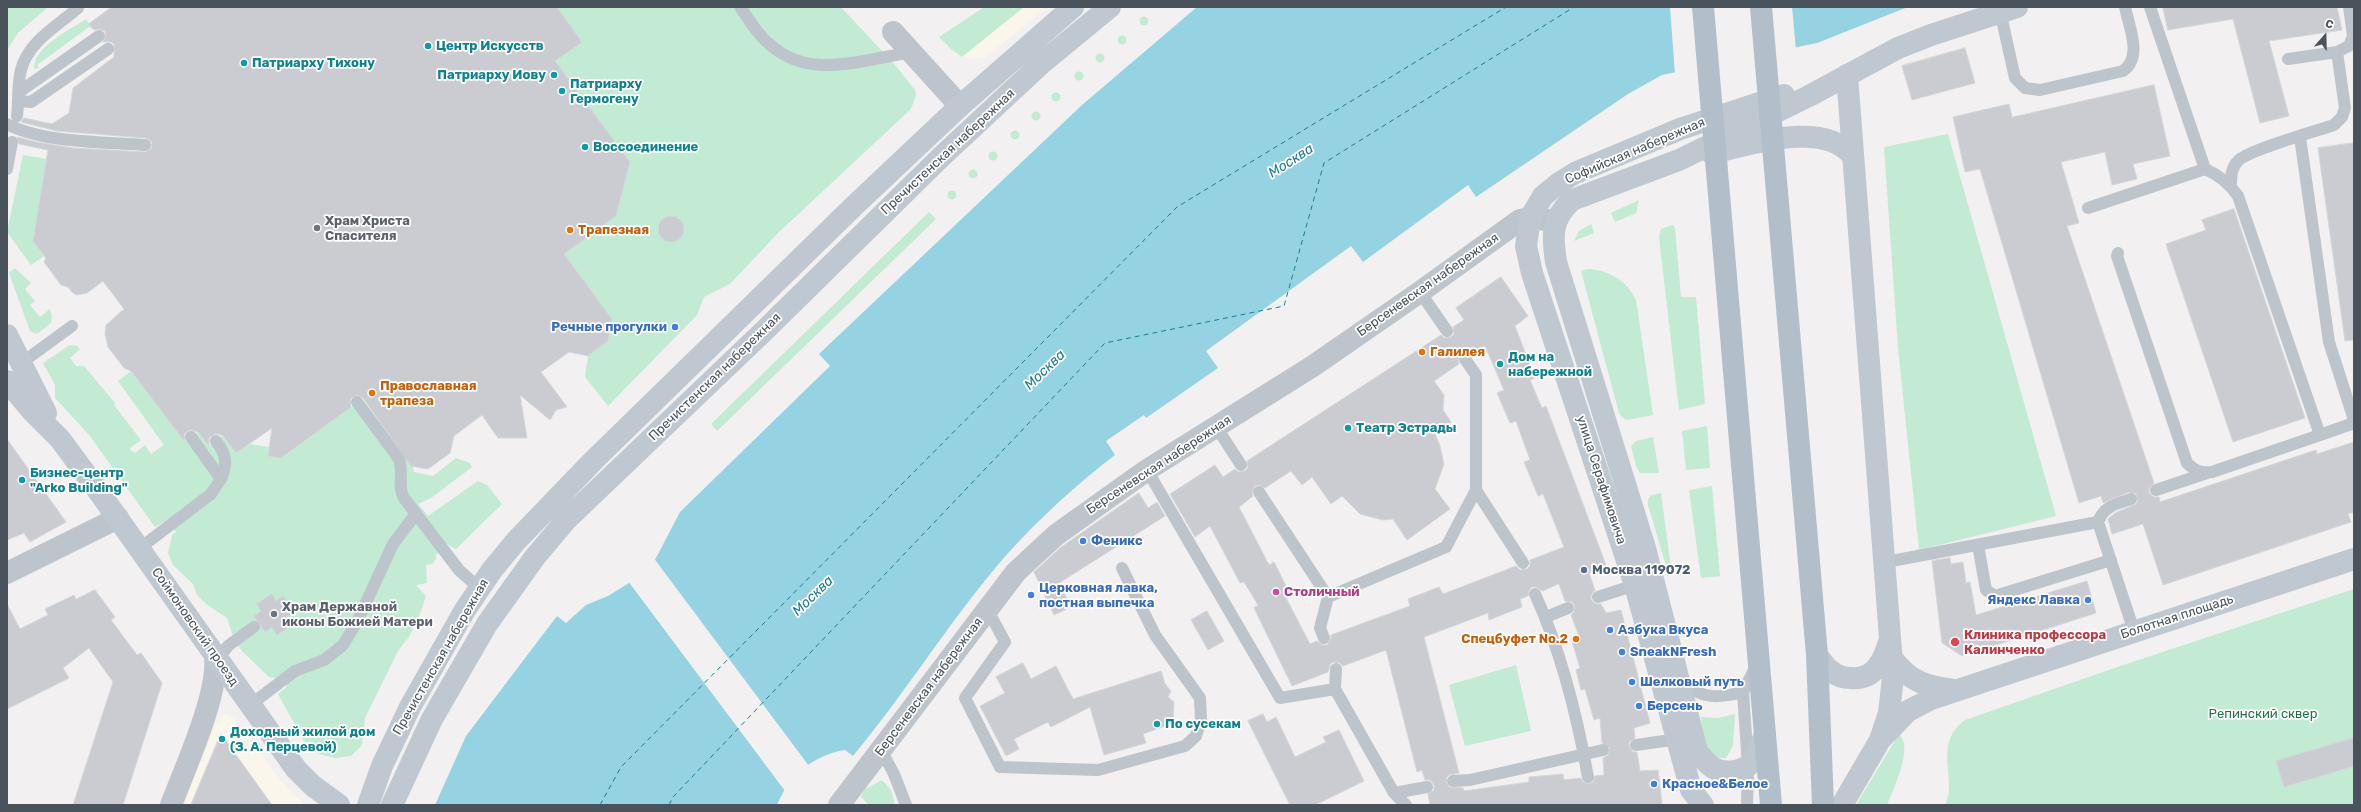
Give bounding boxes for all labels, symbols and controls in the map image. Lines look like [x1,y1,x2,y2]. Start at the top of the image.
north arrow [2305,16,2345,56]
text: С [2323,17,2335,32]
place label: Центр Искусств [436,38,544,54]
marker: Центр Искусств [423,41,433,51]
place label: Патриарху Тихону [252,55,375,71]
marker: Патриарху Тихону [239,58,249,68]
place label: Патриарху Иову [437,67,546,83]
marker: Патриарху Иову [549,70,559,80]
place label: Патриарху Гермогену [570,76,642,107]
marker: Патриарху Гермогену [557,86,567,96]
street label: Пречистенская набережная [878,86,1018,218]
street label: Софийская набережная [1563,114,1707,188]
place label: Воссоединение [593,139,698,155]
water label: Москва [1265,140,1317,182]
marker: Воссоединение [580,142,590,152]
place label: Храм Христа Спасителя [325,213,410,244]
place label: Трапезная [578,222,649,238]
marker: Храм Христа Спасителя [312,223,322,233]
marker: Трапезная [565,225,575,235]
street label: Берсеневская набережная [1354,230,1502,340]
street label: Пречистенская набережная [646,310,784,444]
place label: Речные прогулки [551,319,667,335]
marker: Речные прогулки [670,322,680,332]
place label: Галилея [1430,344,1485,360]
water label: Москва [1021,346,1069,394]
marker: Галилея [1417,347,1427,357]
place label: Дом на набережной [1508,349,1592,380]
marker: Дом на набережной [1495,359,1505,369]
place label: Православная трапеза [380,378,477,409]
marker: Православная трапеза [367,388,377,398]
street label: Берсеневская набережная [1084,412,1234,518]
street label: улица Серафимовича [1573,414,1629,546]
place label: Театр Эстрады [1356,420,1457,436]
marker: Театр Эстрады [1343,423,1353,433]
place label: Бизнес-центр "Arko Building" [30,465,128,496]
marker: Бизнес-центр "Arko Building" [17,475,27,485]
place label: Феникс [1091,533,1143,549]
marker: Феникс [1078,536,1088,546]
place label: Москва 119072 [1592,562,1691,578]
street label: Соймоновский проезд [148,565,242,689]
marker: Москва 119072 [1579,565,1589,575]
water label: Москва [789,572,837,620]
street label: Пречистенская набережная [390,576,492,738]
place label: Церковная лавка, постная выпечка [1039,580,1158,611]
place label: Столичный [1284,584,1360,600]
marker: Столичный [1271,587,1281,597]
marker: Церковная лавка, постная выпечка [1026,590,1036,600]
street label: Болотная площадь [2119,591,2235,643]
place label: Яндекс Лавка [1987,592,2080,608]
marker: Яндекс Лавка [2083,595,2093,605]
place label: Храм Державной иконы Божией Матери [282,599,433,630]
marker: Храм Державной иконы Божией Матери [269,609,279,619]
street label: Берсеневская набережная [872,615,986,759]
place label: Азбука Вкуса [1618,622,1708,638]
marker: Азбука Вкуса [1605,625,1615,635]
place label: Клиника профессора Калинченко [1964,627,2106,658]
place label: Спецбуфет No.2 [1461,631,1568,647]
marker: Спецбуфет No.2 [1571,634,1581,644]
marker: Клиника профессора Калинченко [1949,636,1961,648]
place label: SneakNFresh [1630,644,1716,660]
marker: SneakNFresh [1617,647,1627,657]
place label: Шелковый путь [1640,674,1744,690]
marker: Шелковый путь [1627,677,1637,687]
place label: Берсень [1647,698,1702,714]
marker: Берсень [1634,701,1644,711]
park label: Репинский сквер [2209,706,2317,722]
place label: По сусекам [1165,716,1241,732]
marker: По сусекам [1152,719,1162,729]
place label: Доходный жилой дом (З. А. Перцевой) [230,724,375,755]
marker: Доходный жилой дом (З. А. Перцевой) [217,734,227,744]
place label: Красное&Белое [1662,776,1768,792]
marker: Красное&Белое [1649,779,1659,789]

